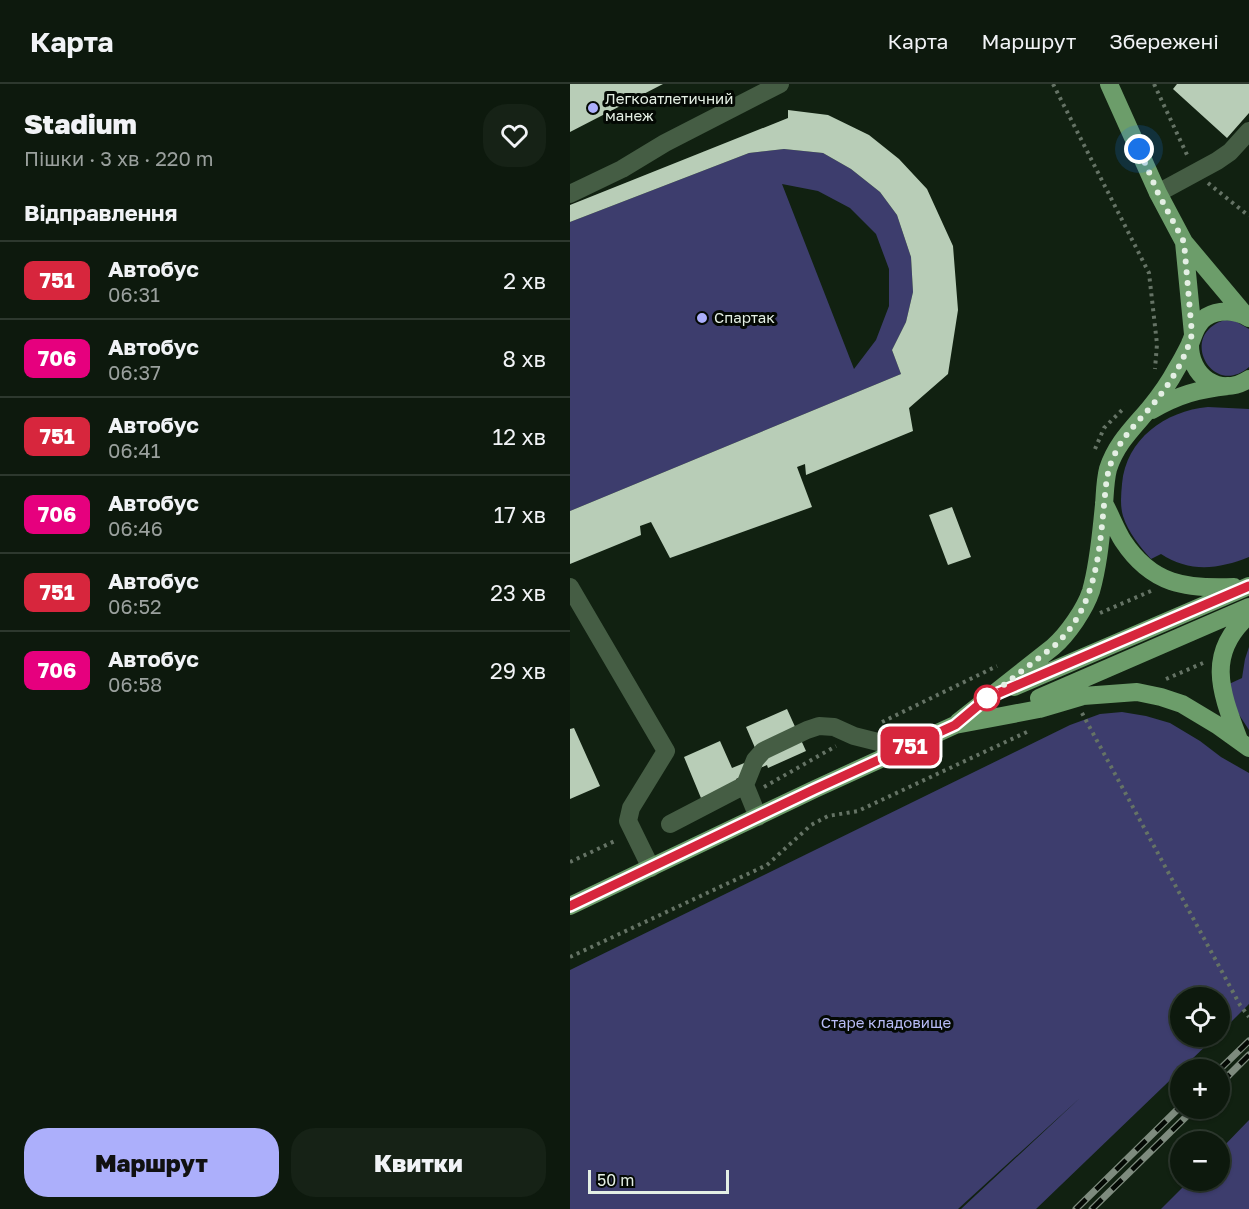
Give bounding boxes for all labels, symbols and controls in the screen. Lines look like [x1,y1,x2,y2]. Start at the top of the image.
text: Карта [30,25,114,58]
text: Карта [888,28,948,54]
text: Маршрут [981,28,1076,54]
text: Збережені [1109,28,1219,54]
place label: Легкоатлетичний манеж [605,89,733,124]
marker: Легкоатлетичний манеж [586,101,600,115]
button: heart [483,104,546,167]
text: Stadium [24,107,137,140]
your location [1124,134,1154,164]
text: Пішки · 3 хв · 220 m [24,146,214,170]
text: Відправлення [24,199,177,226]
text: Автобус [108,255,199,282]
text: 751 [39,267,75,293]
text: 2 хв [503,267,546,294]
text: 06:31 [108,282,160,306]
place label: Спартак [714,308,775,326]
marker: Спартак [695,311,709,325]
text: Автобус [108,333,199,360]
text: 706 [38,345,76,371]
text: 8 хв [503,345,546,372]
text: 06:37 [108,360,161,384]
text: Автобус [108,411,199,438]
text: 751 [39,423,75,449]
text: 12 хв [493,423,546,450]
text: 06:41 [108,438,160,462]
text: Автобус [108,489,199,516]
text: 706 [38,501,76,527]
text: 17 хв [494,501,546,528]
text: 06:46 [108,516,163,540]
text: Автобус [108,567,199,594]
text: 751 [39,579,75,605]
text: 23 хв [490,579,546,606]
text: 06:52 [108,594,162,618]
text: Автобус [108,645,199,672]
text: 706 [38,657,76,683]
text: 29 хв [490,657,546,684]
text: 06:58 [108,672,162,696]
unlabelled marker [974,685,1000,711]
line badge: 751 [876,726,944,766]
text: 751 [892,733,928,759]
map controls [1170,987,1230,1191]
button: locate [1170,987,1230,1047]
park label: Старе кладовище [821,1013,952,1031]
button: + [1170,1059,1230,1119]
button: Маршрут [24,1128,279,1197]
button: Квитки [291,1128,546,1197]
button: − [1170,1131,1230,1191]
scale bar [588,1167,729,1194]
text: 50 m [597,1170,634,1190]

